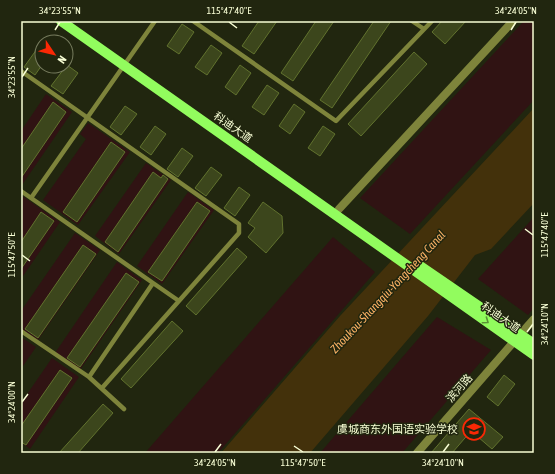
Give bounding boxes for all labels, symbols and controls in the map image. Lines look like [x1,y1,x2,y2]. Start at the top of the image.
text: 34°23'55"N [39,5,81,16]
text: 115°47'40"E [207,5,252,16]
text: 34°24'05"N [495,5,537,16]
north arrow [34,34,74,74]
text: N [55,54,69,66]
text: 34°23'55"N [6,56,17,98]
street label: 科迪大道 [212,109,254,145]
text: 115°47'40"E [539,212,550,257]
water label: Zhoukou-Shangqiu-Yongcheng Canal [328,228,448,356]
text: 115°47'50"E [6,232,17,277]
street label: 科迪大道 [480,299,522,335]
text: 34°24'10"N [539,303,550,345]
one-way arrow [482,316,489,324]
street label: 滨河路 [444,372,474,404]
text: 34°24'00"N [6,381,17,423]
school or university icon: 虞城商东外国语实验学校 [461,416,487,442]
place label: 虞城商东外国语实验学校 [337,423,458,435]
text: 34°24'05"N [194,457,236,468]
text: 115°47'50"E [281,457,326,468]
text: 34°24'10"N [422,457,464,468]

